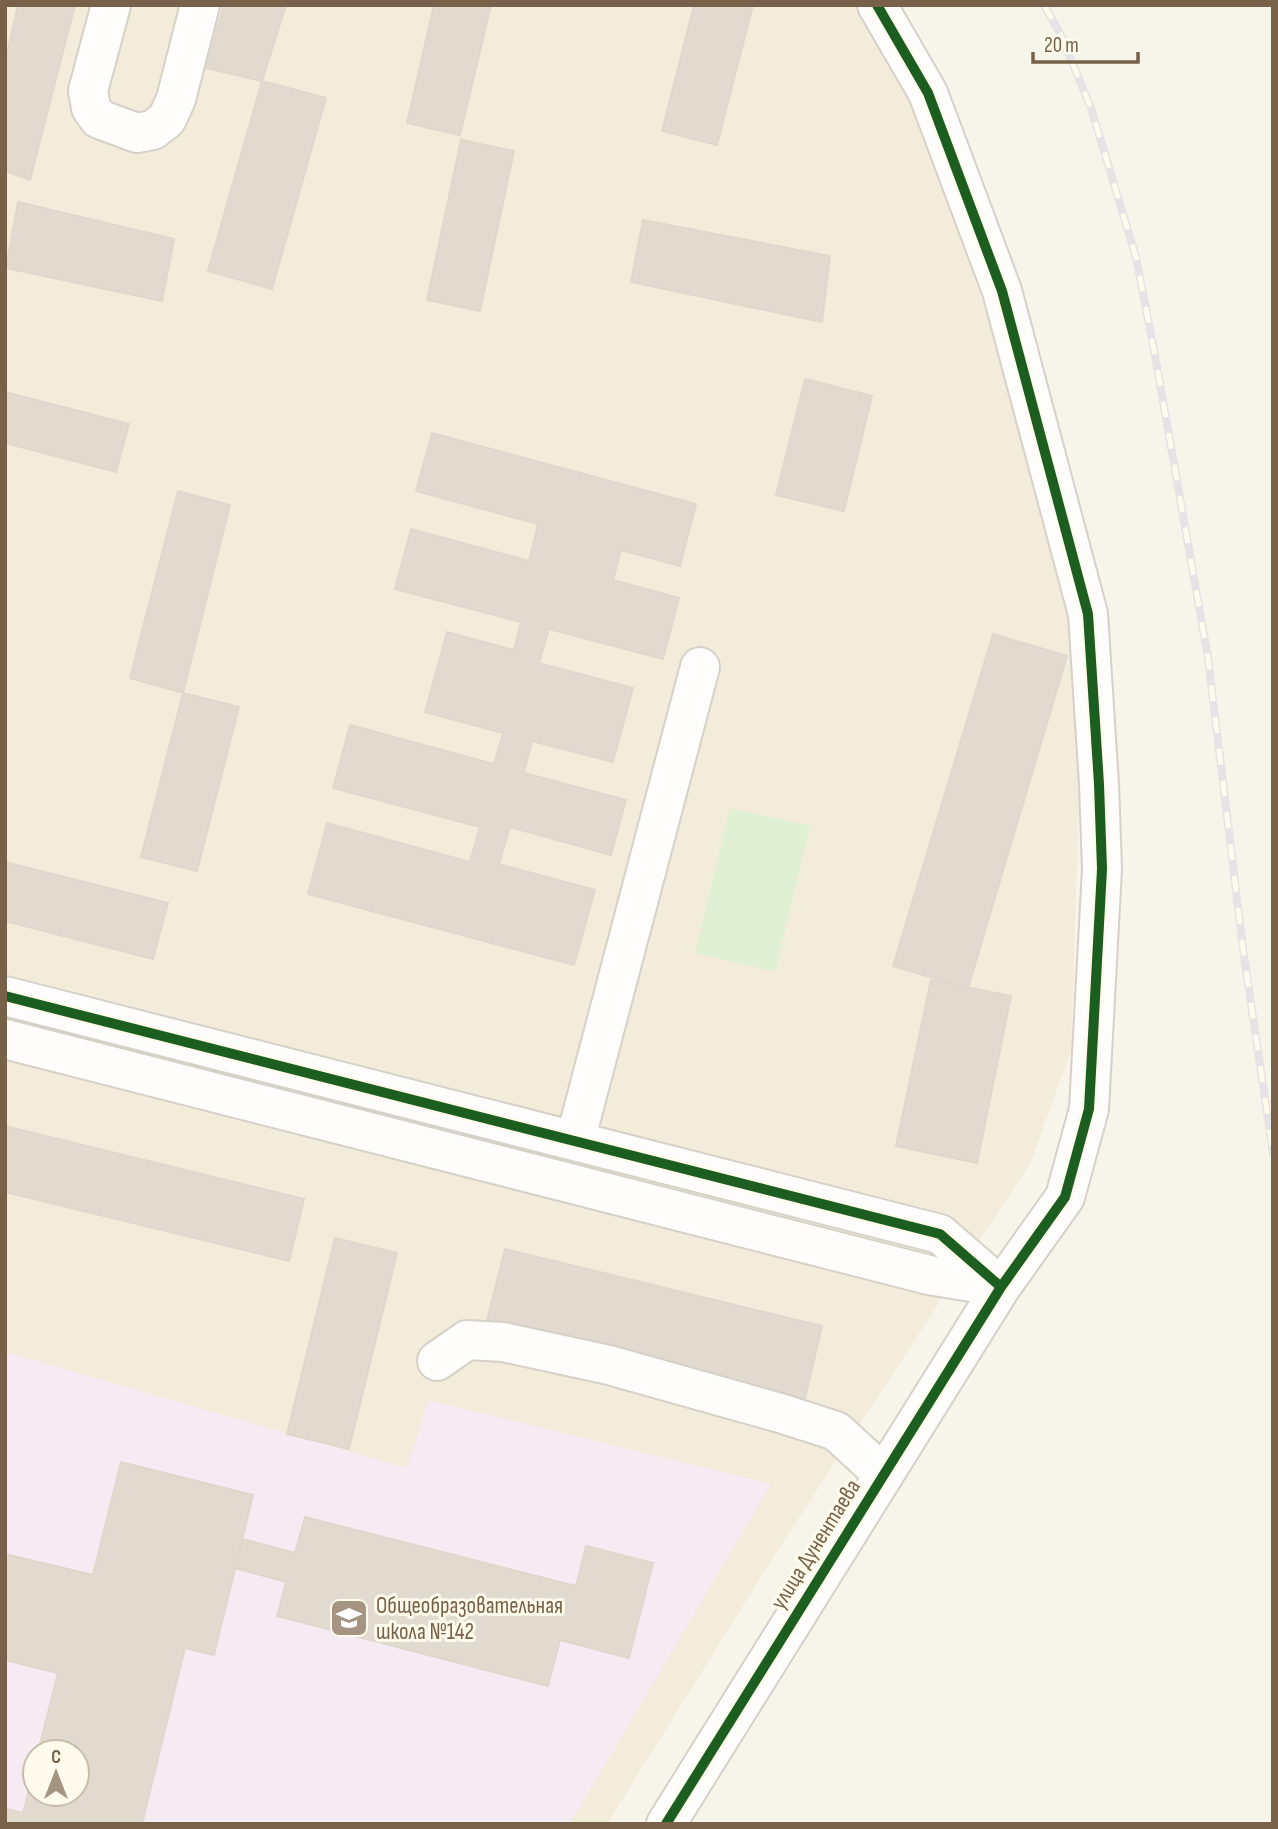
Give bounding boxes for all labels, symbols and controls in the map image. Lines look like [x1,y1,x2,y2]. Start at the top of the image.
scale bar [1033,21,1138,65]
text: 20 m [1044,33,1079,58]
street label: улица Дунентаева [765,1474,867,1615]
place label: Общеобразовательная школа №142 [376,1592,563,1646]
school or university icon: Общеобразовательная школа №142 [328,1597,370,1639]
north arrow [21,1738,91,1808]
text: С [51,1746,61,1769]

